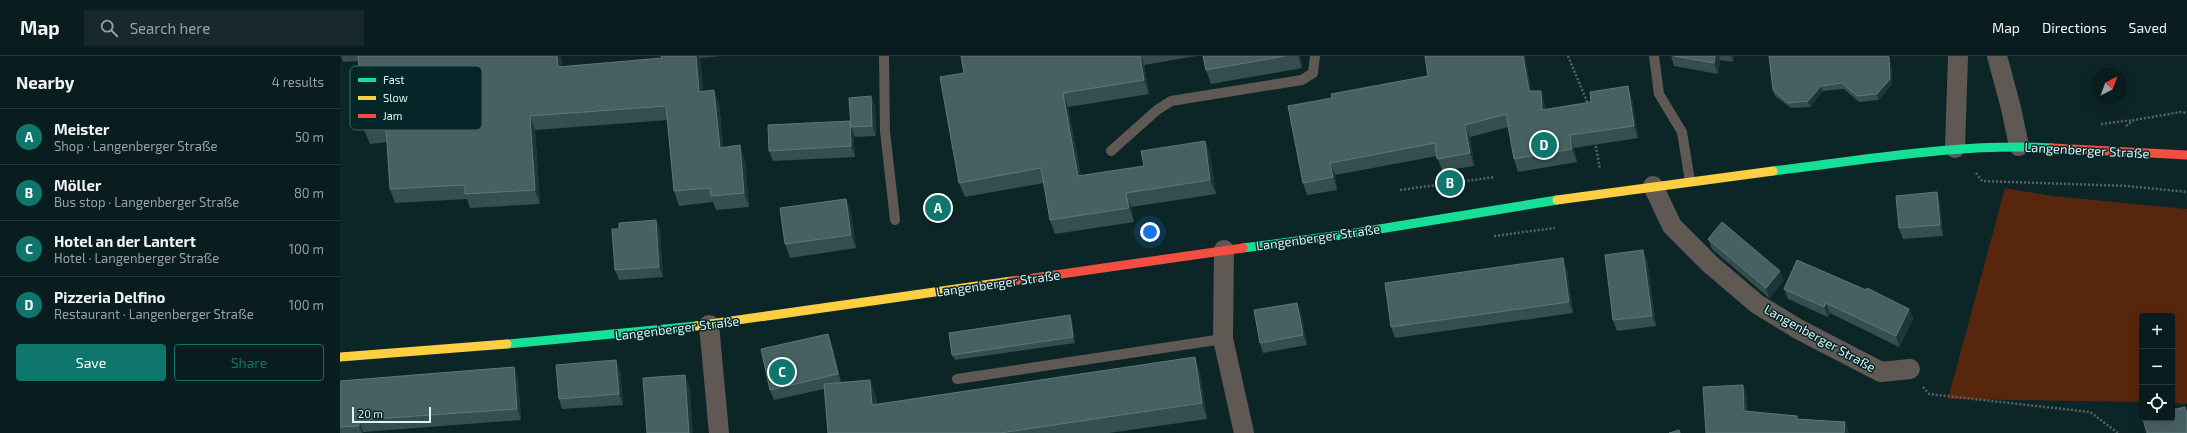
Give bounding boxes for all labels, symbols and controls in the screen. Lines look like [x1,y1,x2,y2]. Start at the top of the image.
search box [84,10,364,46]
text: Map [20,16,60,39]
icon: search [98,17,120,39]
text: Search here [130,19,210,37]
text: Map [1992,19,2020,36]
text: Directions [2042,19,2107,36]
text: Saved [2129,19,2167,36]
legend [350,66,482,130]
north arrow [2091,68,2127,104]
text: Nearby [16,72,74,92]
text: Fast [383,73,405,86]
text: 4 results [272,74,324,90]
text: Slow [383,91,408,104]
text: Jam [383,109,402,122]
text: Meister [54,120,109,138]
text: A [25,129,33,145]
text: 50 m [295,129,324,145]
pin: D [1531,130,1557,160]
text: Shop · Langenberger Straße [54,138,218,154]
street label: Langenberger Straße [2024,139,2150,161]
pin: B [1437,168,1463,198]
text: Möller [54,176,101,194]
text: B [25,185,33,201]
text: 80 m [294,185,324,201]
pin: A [925,193,951,223]
text: Bus stop · Langenberger Straße [54,194,239,210]
street label: Langenberger Straße [1255,220,1381,254]
your location [1140,222,1160,242]
text: Hotel an der Lantert [54,232,196,250]
text: C [25,241,33,257]
text: 100 m [289,241,324,257]
text: Hotel · Langenberger Straße [54,250,219,266]
street label: Langenberger Straße [935,266,1061,300]
text: Pizzeria Delfino [54,288,165,306]
text: D [25,297,33,313]
text: 100 m [289,297,324,313]
street label: Langenberger Straße [1761,301,1879,375]
text: Restaurant · Langenberger Straße [54,306,254,322]
street label: Langenberger Straße [614,312,740,344]
map controls [2139,313,2175,421]
button: + [2139,313,2175,349]
button: Save [16,344,166,381]
button: Share [174,344,324,381]
button: − [2139,349,2175,385]
pin: C [769,357,795,387]
button: locate [2139,385,2175,421]
scale bar [352,405,431,424]
text: 20 m [358,407,383,420]

